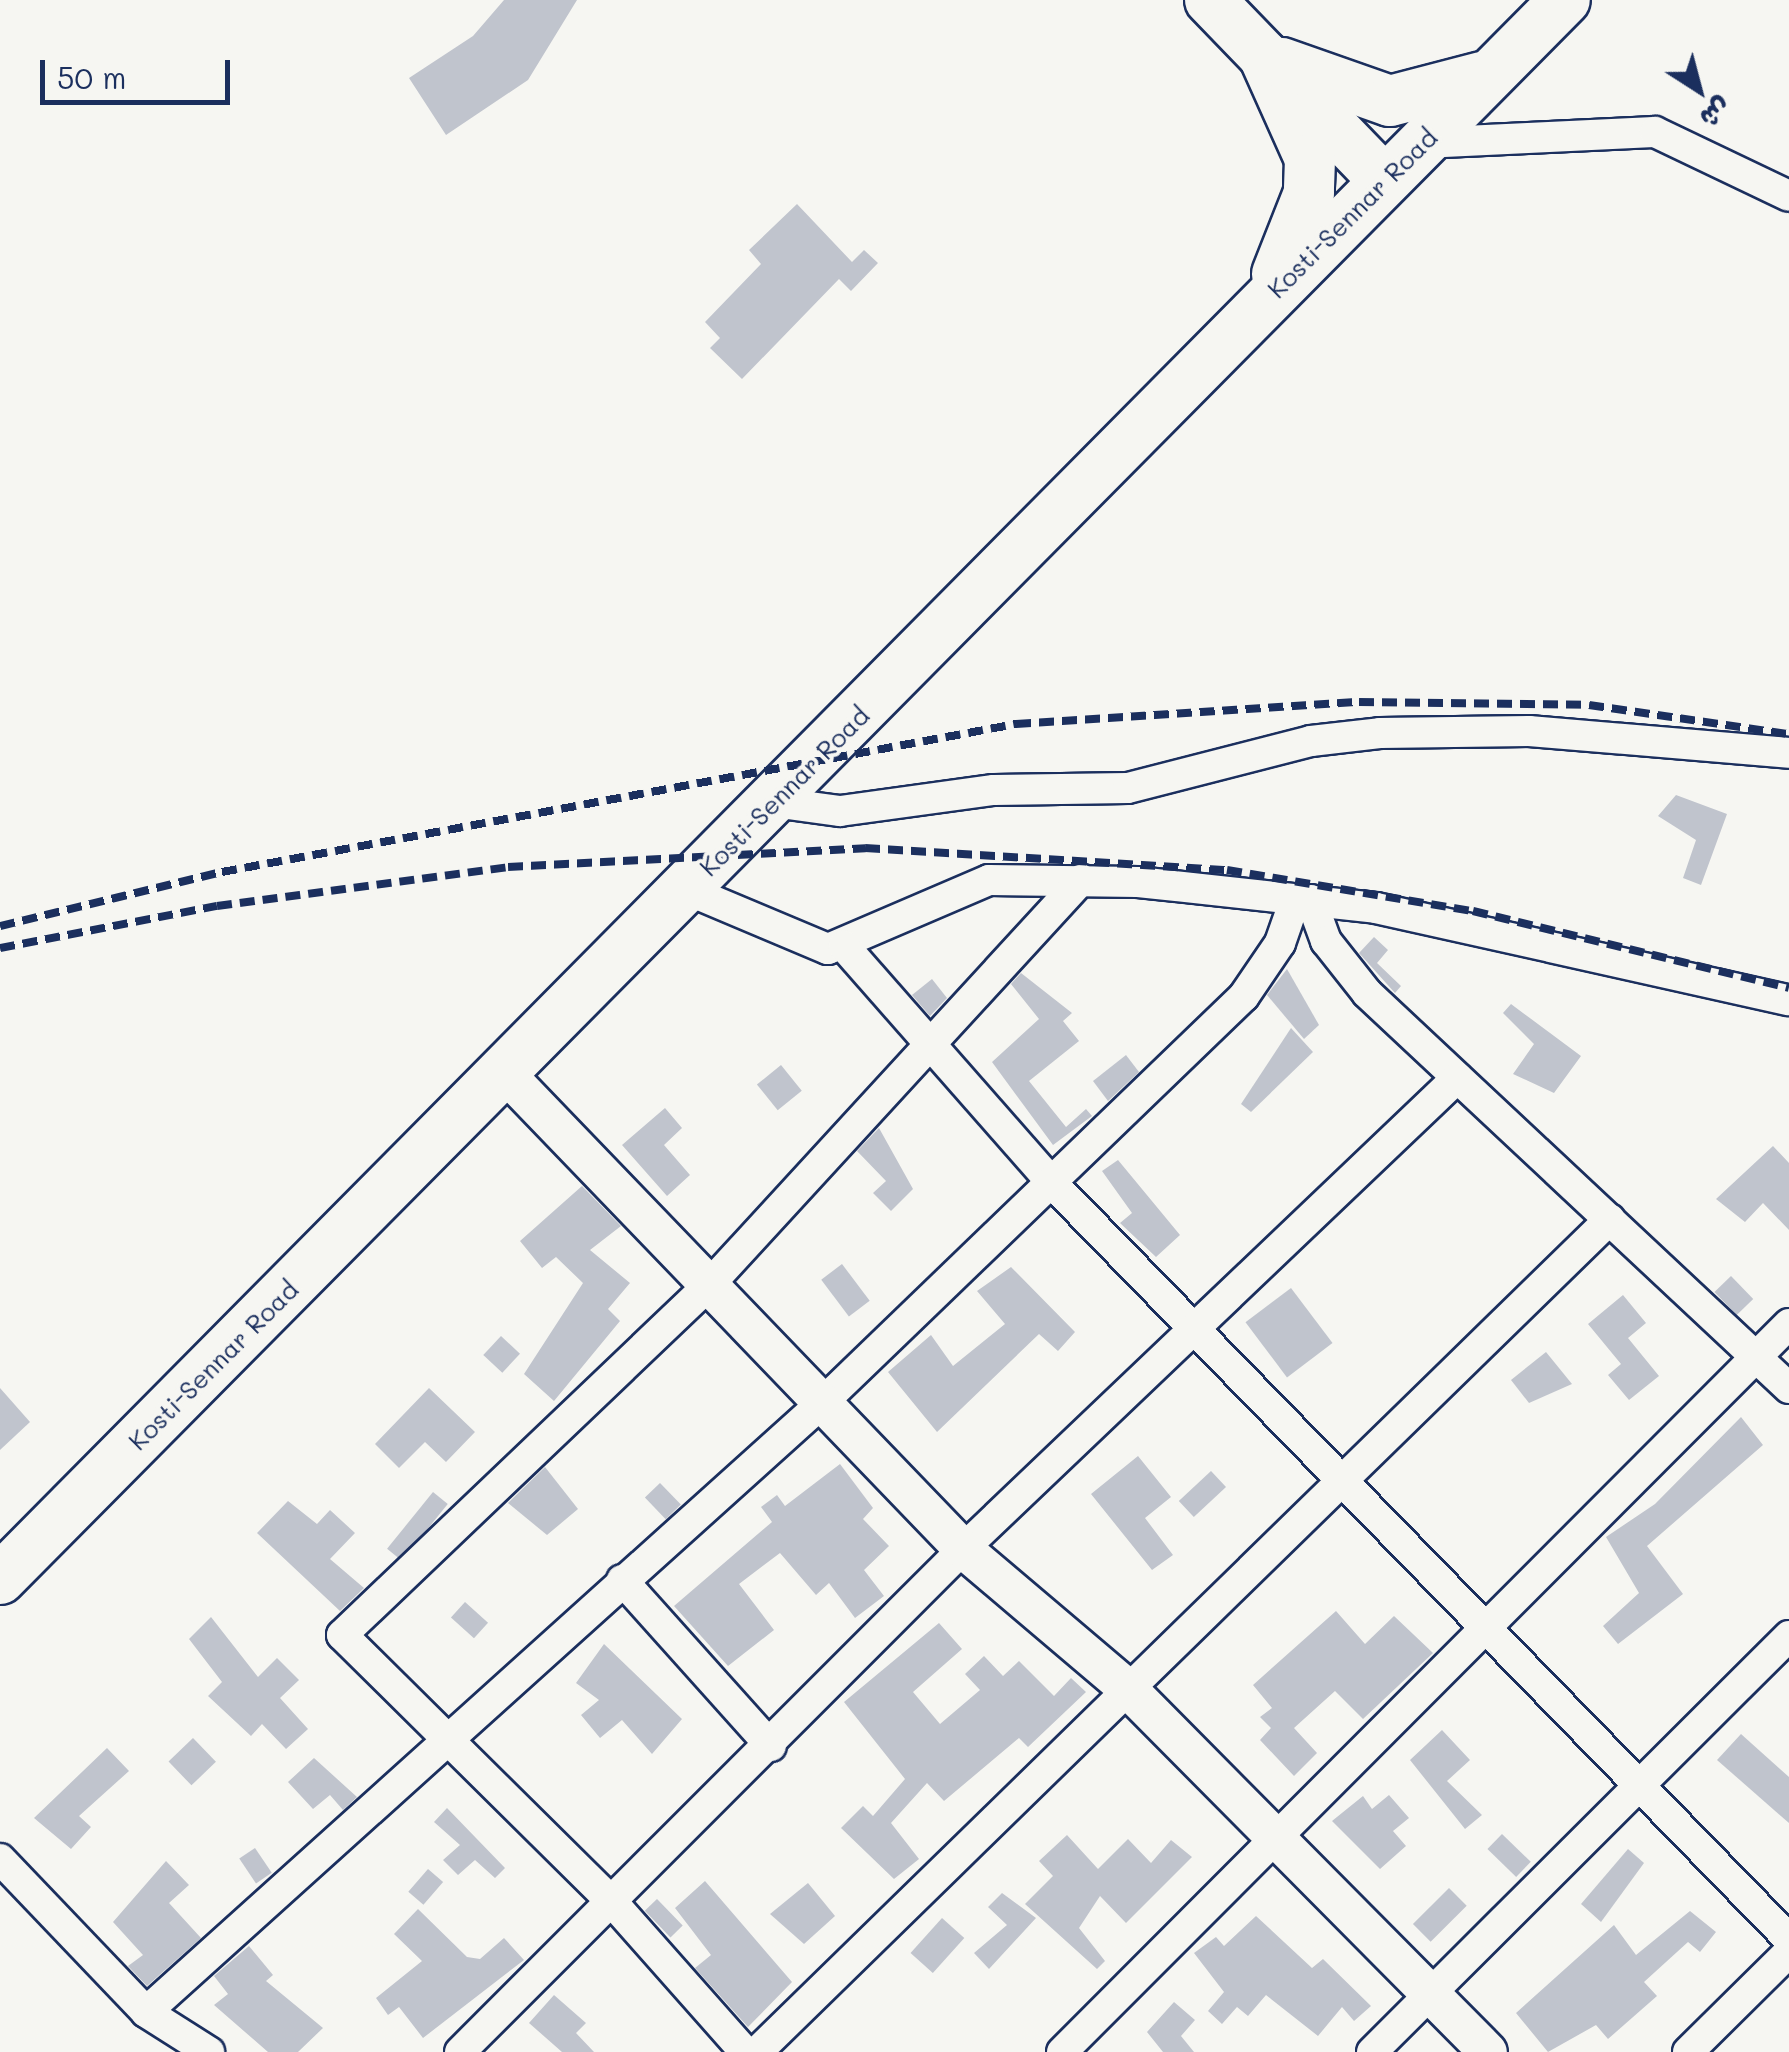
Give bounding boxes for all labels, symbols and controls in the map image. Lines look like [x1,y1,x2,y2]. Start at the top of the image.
scale bar [45,40,235,102]
north arrow [1649,40,1749,140]
text: 50 m [57,57,127,97]
text: ش [1694,91,1740,138]
street label: Kosti-Sennar Road [1261,122,1443,304]
street label: Kosti-Sennar Road [693,700,875,882]
street label: Kosti-Sennar Road [122,1274,304,1456]

